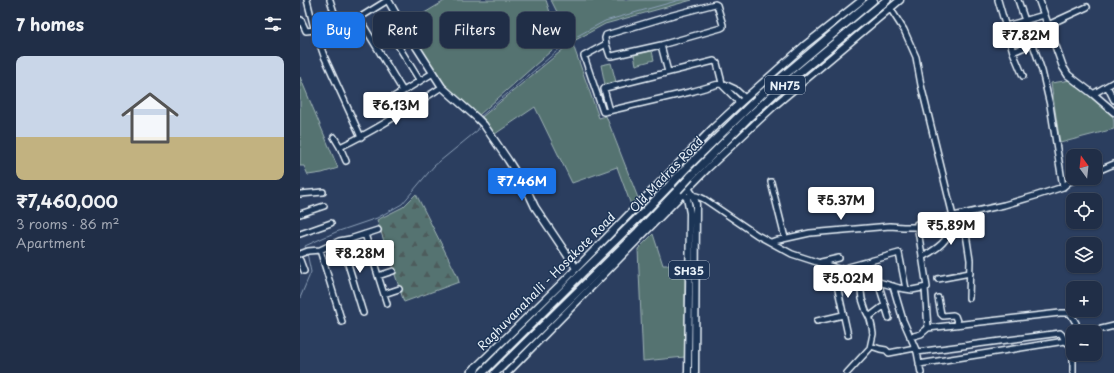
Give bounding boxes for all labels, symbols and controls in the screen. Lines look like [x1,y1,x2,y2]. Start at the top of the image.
text: 7 homes [16,11,84,37]
chip: Buy [312,12,365,48]
chip: Rent [373,12,432,48]
chip: Filters [440,12,509,48]
chip: New [517,12,575,48]
icon: filters [262,13,284,35]
pin: ₹7.82M [993,22,1059,56]
text: ₹7.82M [1002,25,1050,44]
road number: NH75 [765,76,805,94]
icon: home [114,82,186,154]
pin: ₹6.13M [363,92,429,126]
text: ₹6.13M [372,95,420,114]
street label: Old Madras Road [625,132,707,216]
north arrow [1066,149,1102,185]
map controls [1066,149,1102,361]
pin: ₹7.46M [489,168,555,202]
text: ₹7.46M [497,171,547,190]
pin: ₹5.37M [808,187,874,221]
text: ₹7,460,000 [16,188,118,214]
text: ₹5.37M [817,190,865,209]
button: locate [1066,193,1102,229]
street label: Raghuvanahalli - Hosakote Road [473,208,619,354]
pin: ₹5.89M [918,212,984,246]
text: 3 rooms · 86 m² [16,214,119,233]
text: ₹5.89M [927,215,975,234]
text: Apartment [16,233,85,252]
button: layers [1066,237,1102,273]
pin: ₹8.28M [327,240,393,274]
text: ₹8.28M [335,243,385,262]
road number: SH35 [669,261,709,279]
pin: ₹5.02M [815,265,881,299]
text: ₹5.02M [822,268,874,287]
button: + [1066,281,1102,317]
button: − [1066,325,1102,361]

